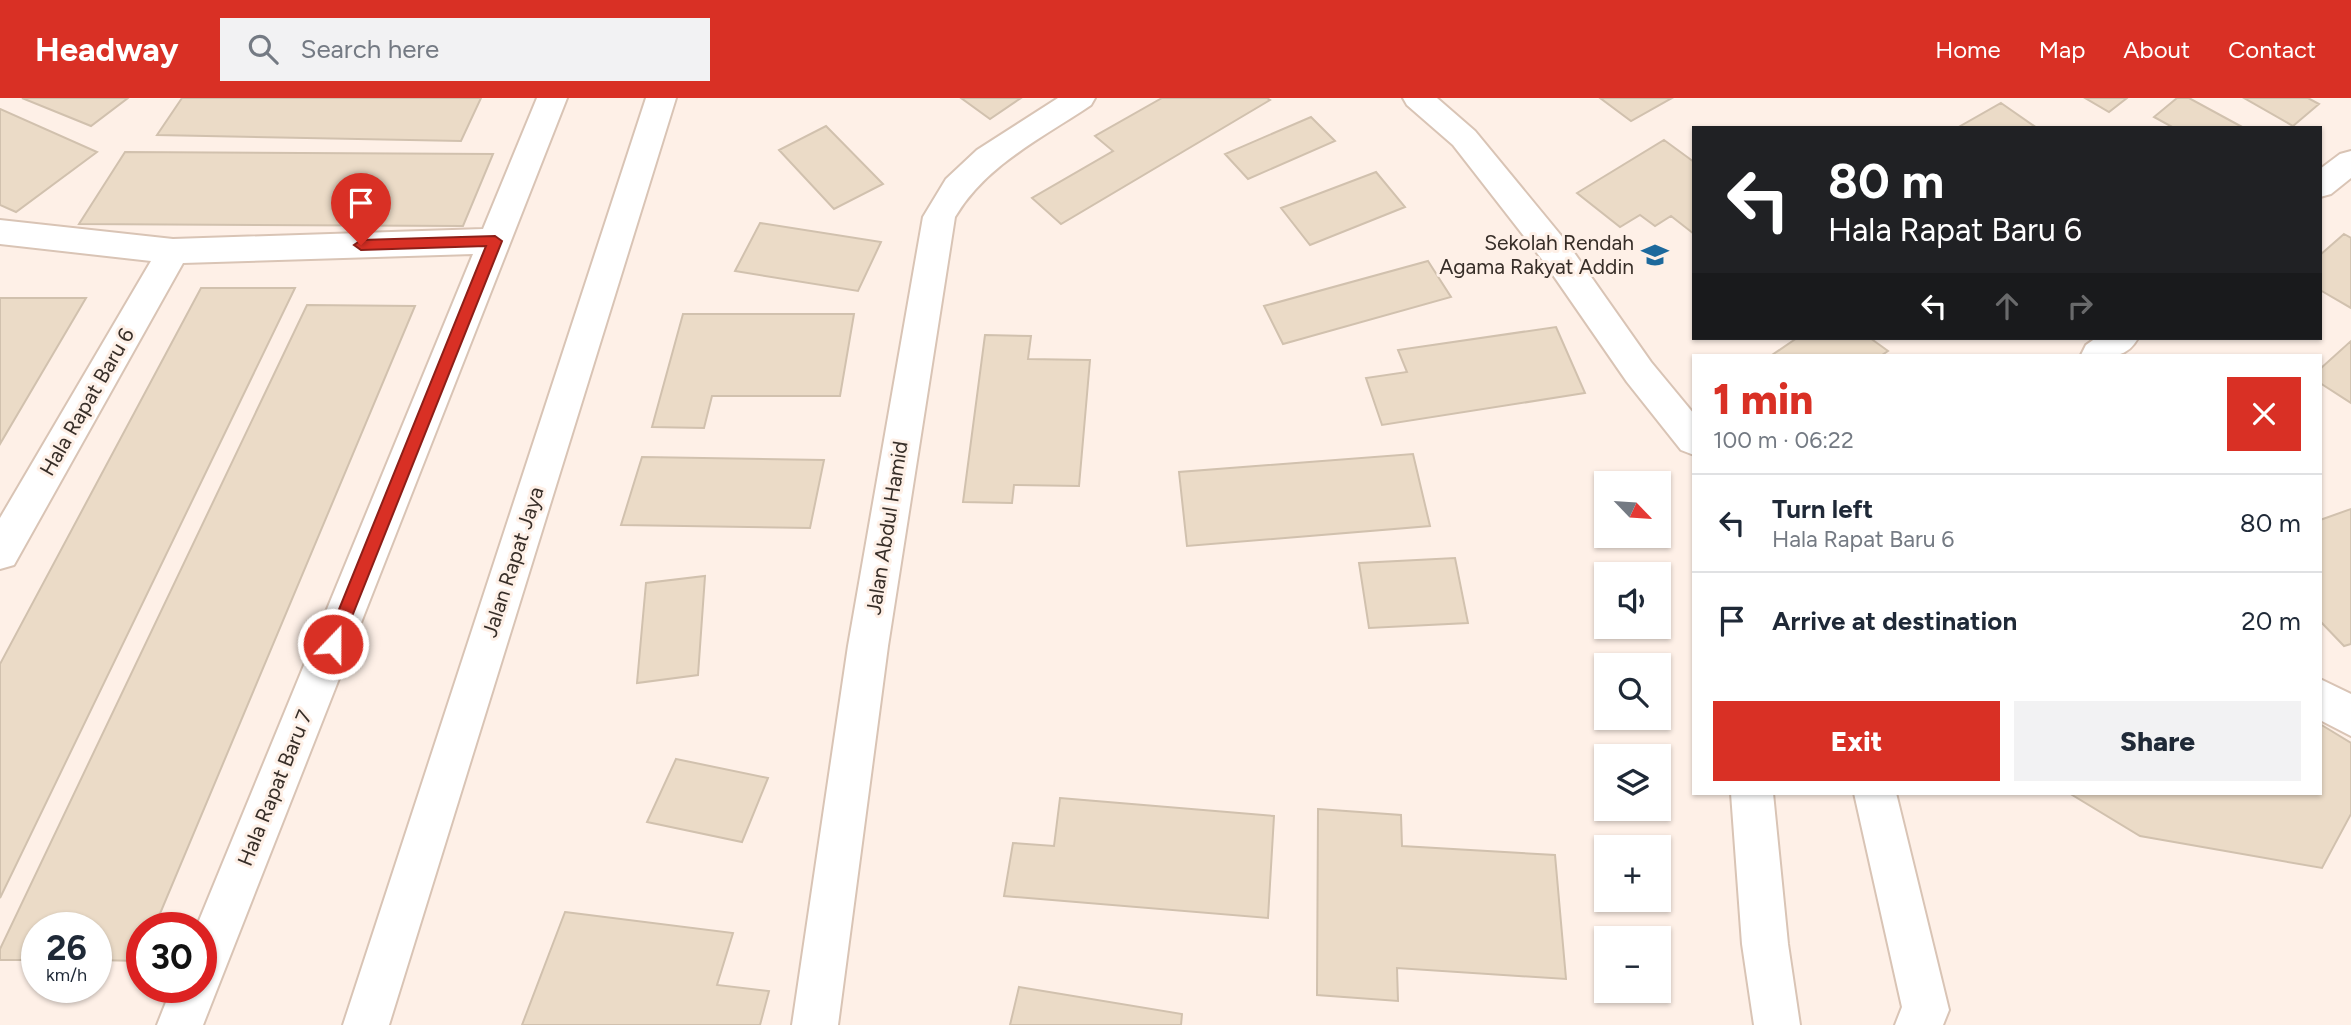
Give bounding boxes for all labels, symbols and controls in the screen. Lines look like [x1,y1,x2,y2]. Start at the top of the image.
search box [220,18,710,81]
text: Headway [35,30,178,69]
icon: search [244,30,282,68]
text: Search here [300,33,439,65]
text: Home [1935,35,2001,64]
text: Map [2039,35,2085,64]
text: About [2123,35,2190,64]
text: Contact [2228,35,2316,64]
text: 80 m [1828,151,1944,210]
icon: left [1713,154,1804,245]
pin [331,173,391,245]
icon: arrive [342,184,380,222]
text: Hala Rapat Baru 6 [1828,211,2082,249]
place label: Sekolah Rendah Agama Rakyat Addin [1439,230,1634,279]
school or university icon: Sekolah Rendah Agama Rakyat Addin [1640,240,1670,270]
icon: left [1915,287,1953,325]
icon: ahead [1988,287,2026,325]
icon: right [2061,287,2099,325]
street label: Hala Rapat Baru 6 [34,323,139,480]
text: 1 min [1713,374,1813,425]
button: close [2227,377,2301,451]
text: 100 m · 06:22 [1713,426,1854,454]
street label: Jalan Abdul Hamid [860,439,913,617]
north arrow [1594,471,1671,548]
map controls [1594,471,1671,1003]
street label: Jalan Rapat Jaya [476,483,549,640]
text: Turn left [1772,493,1873,525]
icon: left [1713,504,1751,542]
text: 80 m [2240,507,2301,539]
text: Hala Rapat Baru 6 [1772,525,1954,553]
button: sound [1594,562,1671,639]
icon: arrive [1713,602,1751,640]
text: Arrive at destination [1772,605,2017,637]
text: 20 m [2241,605,2301,637]
position arrow [296,607,370,681]
button: search [1594,653,1671,730]
button: Exit [1713,701,2000,781]
button: Share [2014,701,2301,781]
street label: Hala Rapat Baru 7 [232,706,317,869]
button: layers [1594,744,1671,821]
button: + [1594,835,1671,912]
speed limit sign: 30 [126,912,217,1003]
button: − [1594,926,1671,1003]
text: 26 [46,927,87,969]
text: km/h [46,964,87,986]

